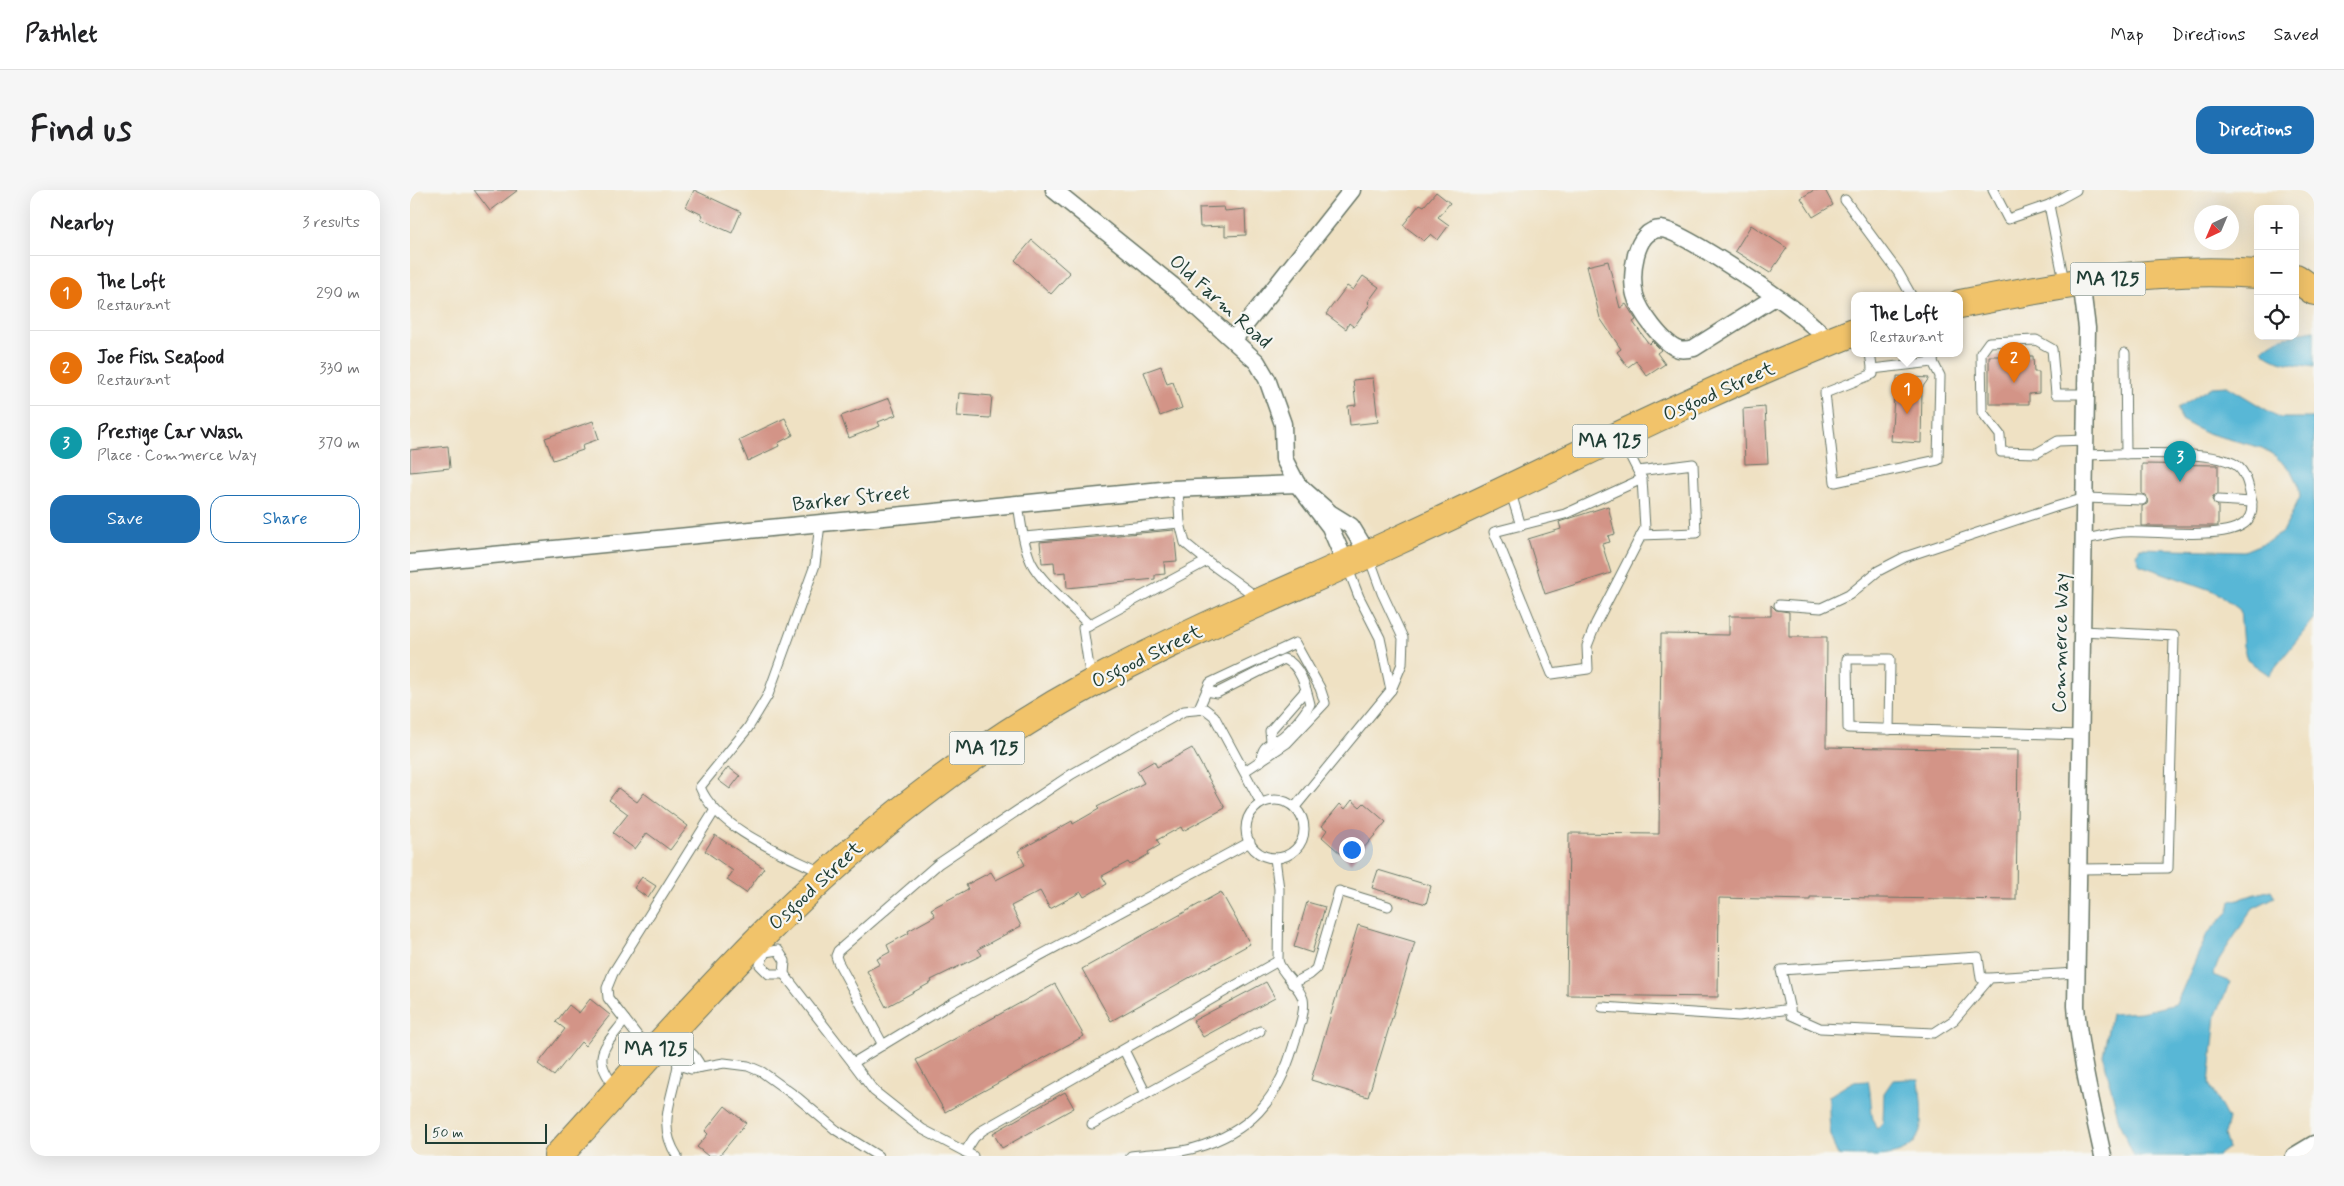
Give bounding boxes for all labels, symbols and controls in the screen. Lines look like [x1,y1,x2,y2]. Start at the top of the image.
text: Pathlet [25,19,97,50]
text: Map [2111,23,2144,47]
text: Directions [2172,23,2246,47]
text: Saved [2274,23,2319,47]
button: Directions [2196,106,2314,154]
text: Find us [30,107,132,153]
north arrow [2194,205,2239,250]
map controls [2254,205,2299,340]
button: + [2254,205,2299,250]
text: Nearby [50,209,114,237]
text: 3 results [302,212,360,233]
street label: Old Farm Road [1163,249,1277,355]
button: − [2254,250,2299,295]
road number: MA 125 [2070,262,2146,296]
text: The Loft [97,270,165,295]
text: 1 [62,283,70,304]
text: 290 m [316,283,360,304]
popup [1851,292,1963,357]
text: Restaurant [97,295,171,316]
button: locate [2254,295,2299,340]
text: The Loft [1870,302,1938,327]
text: Restaurant [1870,327,1944,348]
pin: 2 [1998,342,2030,383]
text: Joe Fish Seafood [97,345,224,370]
street label: Osgood Street [1659,355,1780,431]
text: 2 [62,358,70,379]
text: 330 m [319,358,360,379]
text: Restaurant [97,370,171,391]
pin: 1 [1891,373,1923,414]
text: Prestige Car Wash [97,420,243,445]
road number: MA 125 [1572,425,1648,458]
text: 3 [62,433,70,454]
text: 370 m [318,433,360,454]
pin: 3 [2164,441,2196,482]
text: Place · Commerce Way [97,445,257,466]
street label: Barker Street [791,479,911,519]
button: Save [50,495,200,543]
button: Share [210,495,360,543]
street label: Commerce Way [2046,573,2076,713]
street label: Osgood Street [1087,619,1208,697]
road number: MA 125 [950,732,1024,764]
street label: Osgood Street [763,835,871,938]
your location [1339,837,1365,863]
road number: MA 125 [618,1032,694,1066]
scale bar [425,1121,548,1144]
text: 50 m [432,1124,463,1142]

